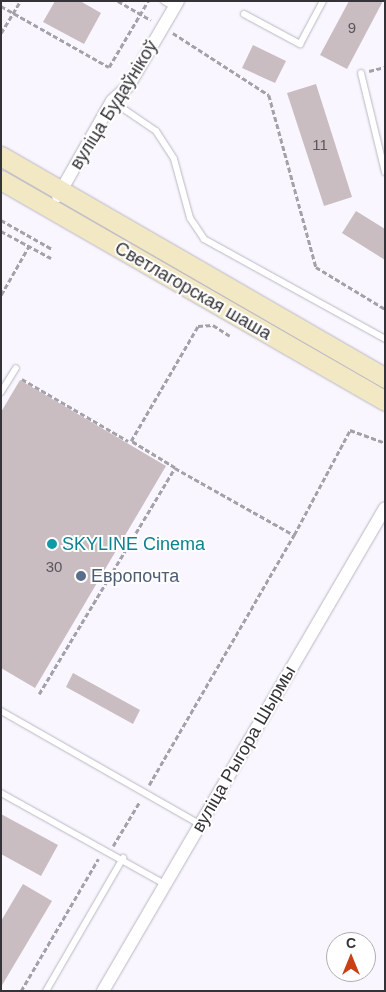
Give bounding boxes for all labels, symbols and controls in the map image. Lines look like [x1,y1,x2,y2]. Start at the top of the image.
house number: 9 [348,19,356,37]
street label: вуліца Будаўнікоў [66,37,162,173]
house number: 11 [312,136,328,154]
street label: Светлагорская шаша [111,237,275,345]
place label: SKYLINE Cinema [62,533,205,555]
marker: SKYLINE Cinema [46,538,58,550]
house number: 30 [46,558,62,576]
place label: Европочта [91,565,179,587]
marker: Европочта [75,570,87,582]
street label: вуліца Рыгора Шырмы [188,662,300,836]
north arrow [326,932,376,982]
text: С [346,935,356,951]

